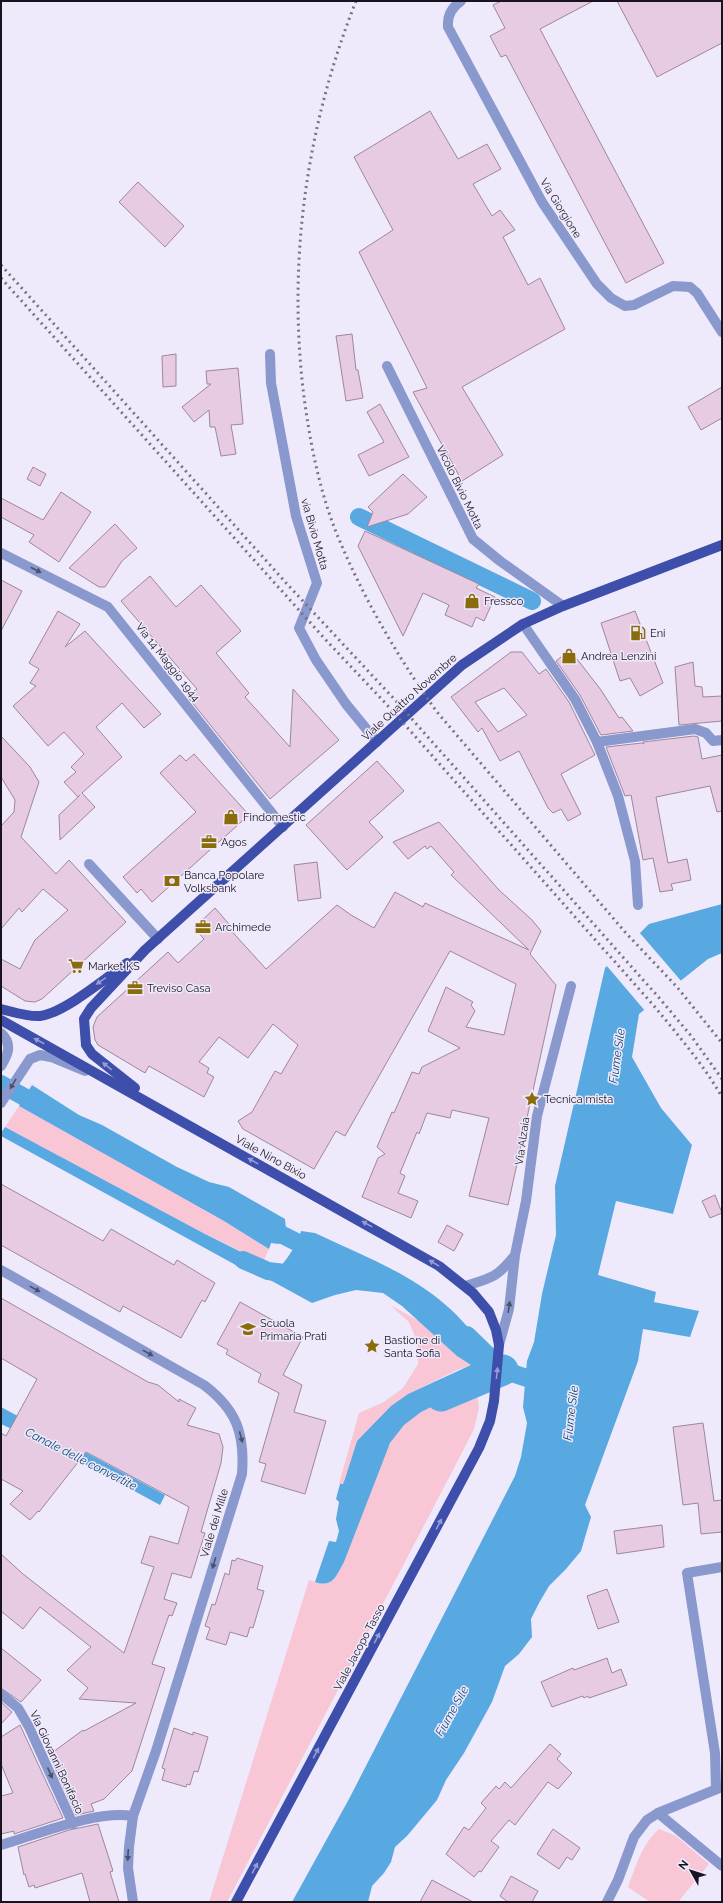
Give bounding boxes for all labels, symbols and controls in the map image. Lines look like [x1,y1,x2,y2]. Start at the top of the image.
street label: Via Giorgione [537,176,584,241]
street label: Vicolo Bivio Motta [434,443,485,531]
street label: via Bivio Motta [298,497,331,571]
one-way arrow [30,567,42,573]
shop icon: Fressco [463,592,481,610]
place label: Fressco [484,595,524,608]
street label: Via 14 Maggio 1944 [133,620,202,704]
fuel station icon: Eni [629,624,647,642]
place label: Eni [650,627,665,640]
shop icon: Andrea Lenzini [560,647,578,665]
place label: Andrea Lenzini [581,650,656,663]
street label: Viale Quattro Novembre [359,651,460,743]
shop icon: Findomestic [222,808,240,826]
place label: Findomestic [243,811,306,824]
office icon: Agos [200,833,218,851]
place label: Agos [221,836,247,849]
place label: Banca Popolare Volksbank [184,869,265,895]
bank icon: Banca Popolare Volksbank [163,872,181,890]
office icon: Archimede [194,918,212,936]
place label: Archimede [215,921,271,934]
supermarket icon: Market KS [67,957,85,975]
place label: Market KS [88,960,140,973]
one-way arrow [96,977,107,985]
office icon: Treviso Casa [126,979,144,997]
place label: Treviso Casa [147,982,210,995]
water label: Fiume Sile [606,1027,628,1084]
one-way arrow [33,1038,45,1044]
one-way arrow [101,1061,112,1070]
one-way arrow [9,1079,17,1089]
place icon: Tecnica mista [523,1090,541,1108]
place label: Tecnica mista [544,1093,613,1106]
street label: Via Alzaia [513,1116,532,1166]
street label: Viale Nino Bixio [233,1133,309,1182]
one-way arrow [247,1157,259,1164]
one-way arrow [361,1221,373,1228]
one-way arrow [429,1259,439,1267]
one-way arrow [29,1286,41,1293]
one-way arrow [506,1301,512,1313]
place label: Scuola Primaria Prati [260,1317,327,1343]
school or university icon: Scuola Primaria Prati [239,1320,257,1338]
place label: Bastione di Santa Sofia [384,1334,440,1360]
place icon: Bastione di Santa Sofia [363,1337,381,1355]
one-way arrow [142,1350,154,1357]
one-way arrow [493,1367,500,1379]
water label: Fiume Sile [561,1384,581,1441]
water label: Canale delle convertite [23,1425,140,1494]
one-way arrow [238,1431,244,1444]
street label: Viale dei Mille [198,1487,231,1559]
one-way arrow [435,1518,442,1529]
one-way arrow [211,1557,217,1569]
street label: Viale Jacopo Tasso [331,1601,388,1693]
one-way arrow [374,1632,381,1644]
water label: Fiume Sile [432,1683,472,1739]
street label: Via Giovanni Bonifacio [27,1709,86,1816]
one-way arrow [313,1747,319,1759]
one-way arrow [47,1768,53,1779]
one-way arrow [125,1849,132,1861]
north arrow [671,1851,711,1891]
text: N [676,1858,691,1872]
one-way arrow [252,1862,258,1874]

